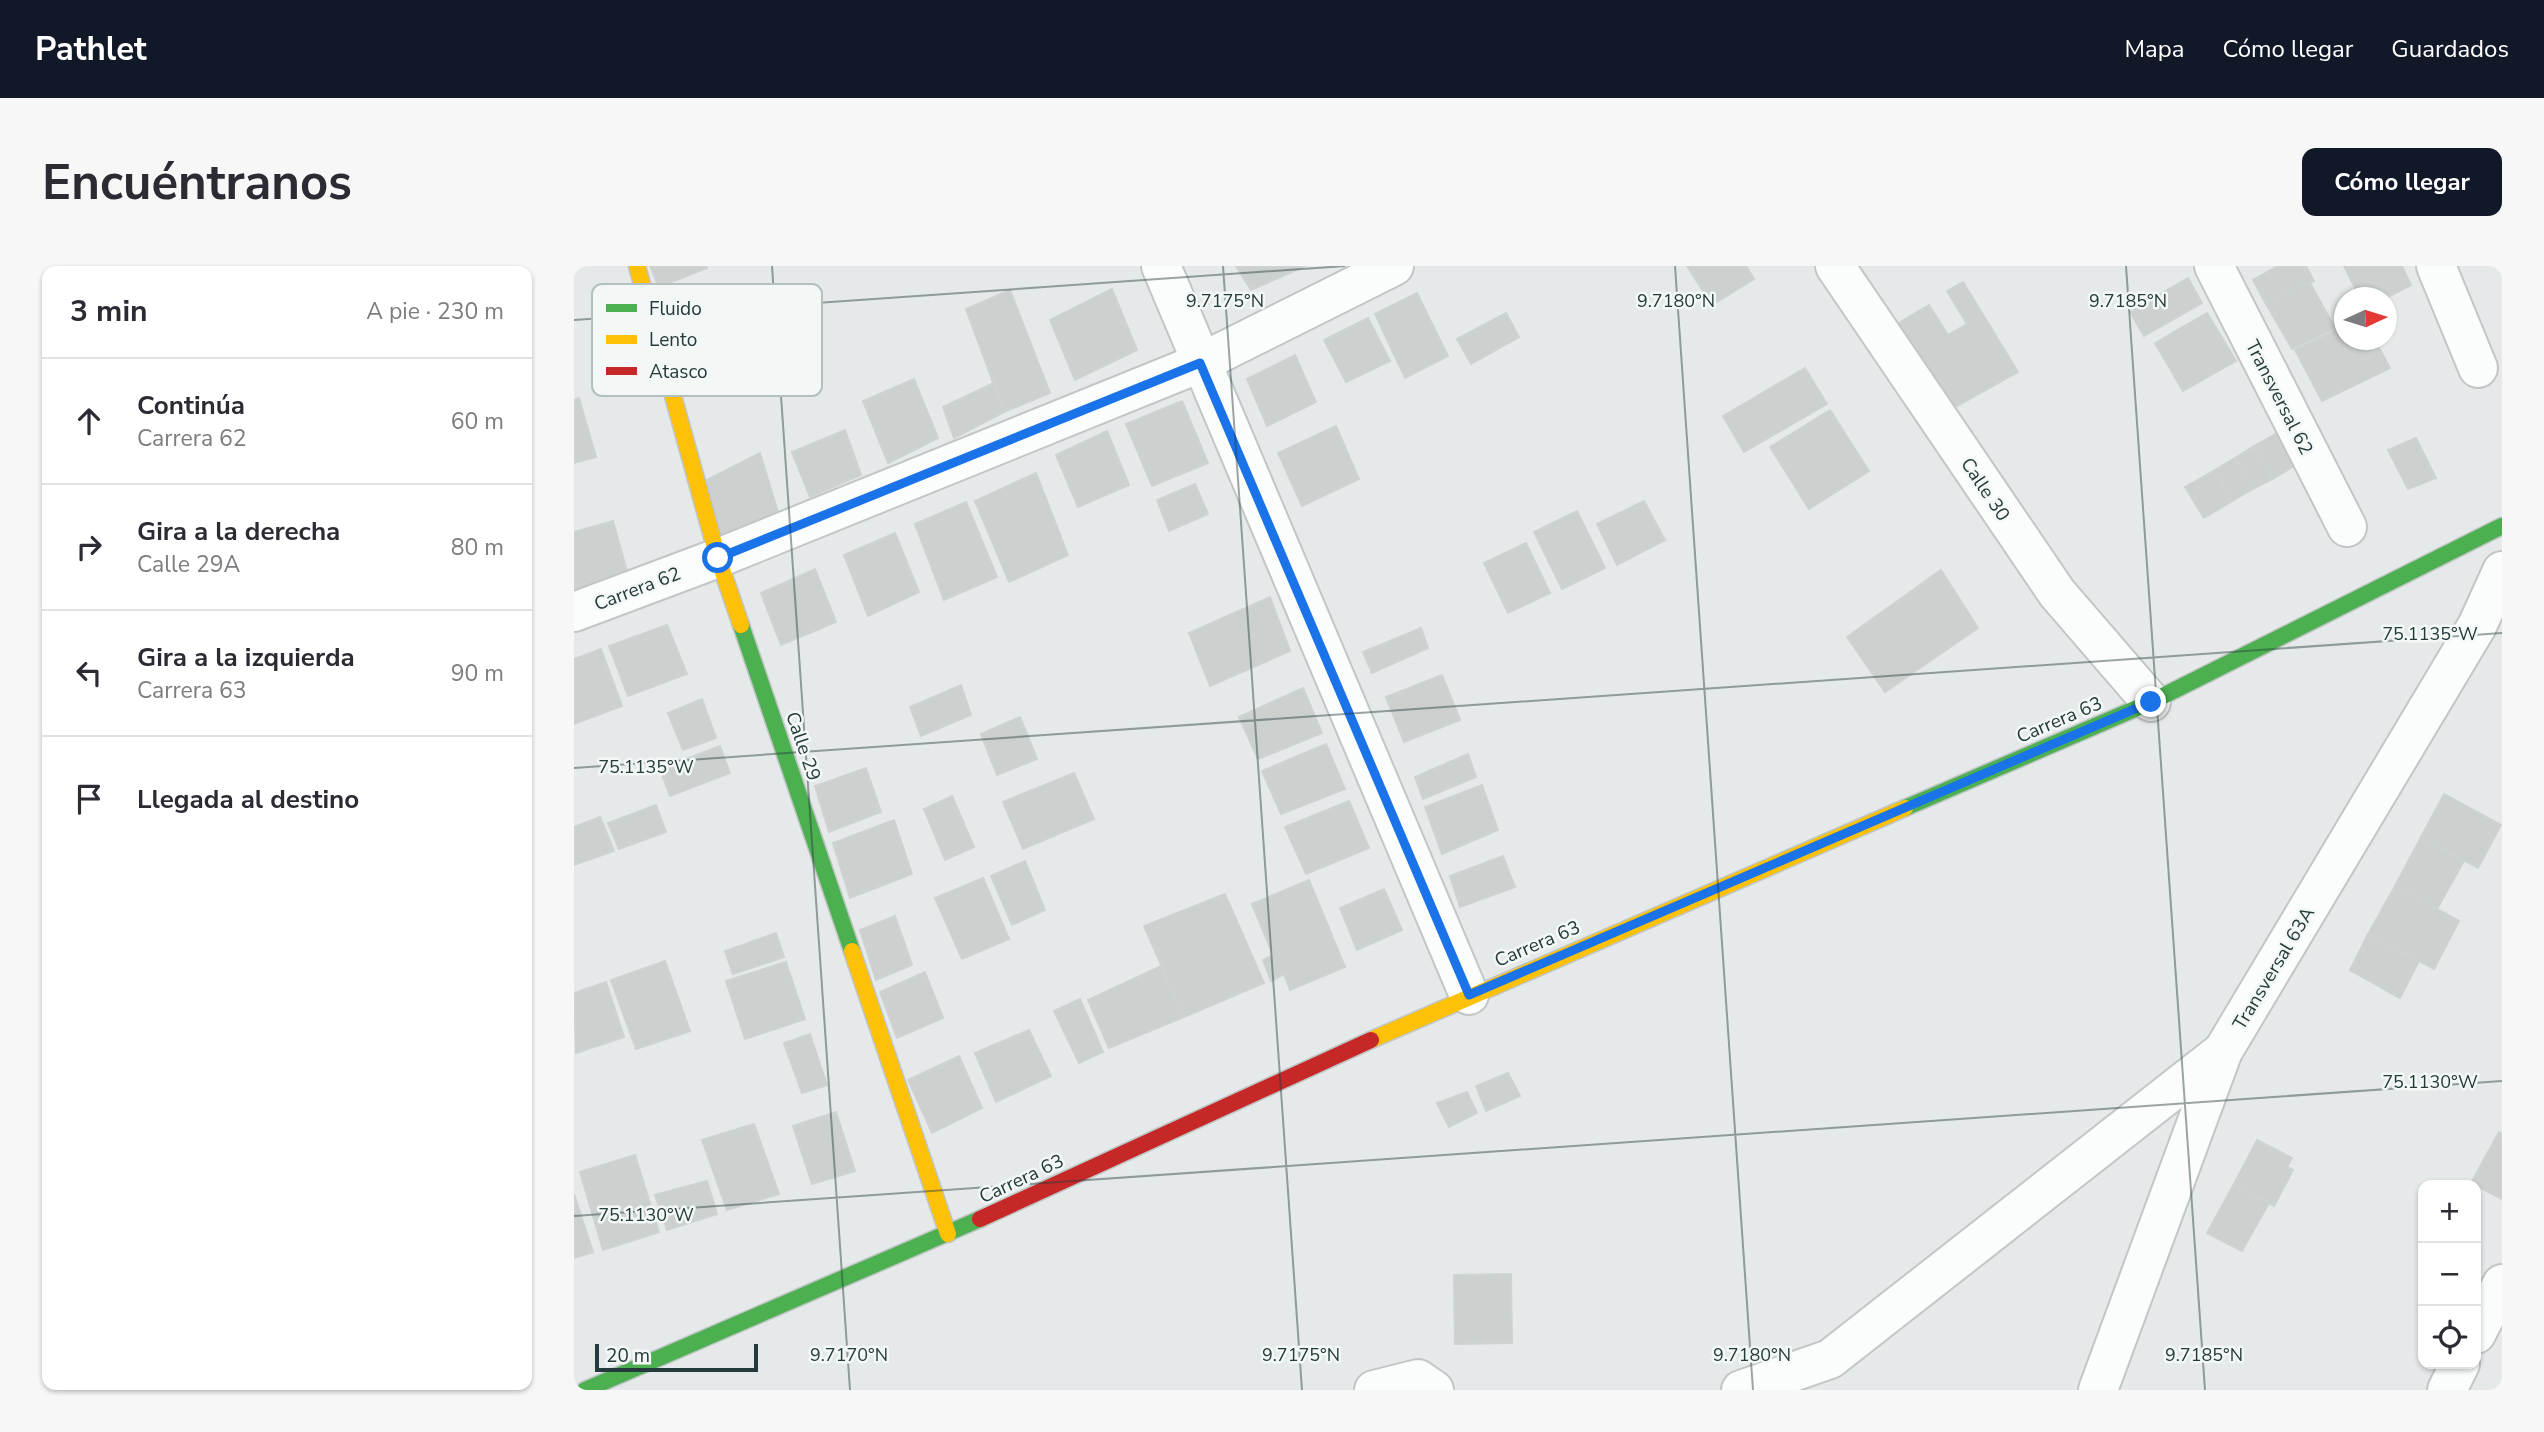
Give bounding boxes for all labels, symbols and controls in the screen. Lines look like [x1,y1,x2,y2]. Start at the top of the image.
text: Pathlet [35,27,147,72]
text: Mapa [2124,33,2184,65]
text: Cómo llegar [2222,33,2353,65]
text: Guardados [2391,33,2509,65]
button: Cómo llegar [2302,148,2502,216]
text: Encuéntranos [42,149,352,216]
legend [592,284,822,396]
north arrow [2334,287,2397,350]
text: 9.7175°N [1186,289,1264,313]
text: 9.7180°N [1637,289,1715,313]
text: 9.7185°N [2089,289,2167,313]
text: 3 min [70,291,148,332]
text: A pie · 230 m [366,296,504,327]
text: Fluido [649,296,702,322]
text: Lento [649,327,697,353]
street label: Transversal 62 [2239,336,2319,459]
text: Atasco [649,359,708,385]
text: Continúa [137,388,245,423]
icon: ahead [70,402,108,440]
text: 60 m [451,406,504,437]
text: Carrera 62 [137,423,247,454]
street label: Calle 30 [1954,453,2016,526]
text: Gira a la derecha [137,514,340,549]
icon: right [70,528,108,566]
text: 80 m [451,532,504,563]
route start [702,542,733,573]
text: Calle 29A [137,549,240,580]
street label: Carrera 62 [590,561,684,617]
text: 75.1135°W [2382,622,2478,646]
text: Gira a la izquierda [137,640,355,675]
icon: left [70,654,108,692]
text: 90 m [451,658,504,689]
text: Carrera 63 [137,675,247,706]
route end [2135,686,2166,717]
street label: Carrera 63 [2013,690,2106,750]
street label: Calle 29 [779,708,827,784]
text: 75.1135°W [598,755,694,779]
icon: arrive [70,780,108,818]
text: Llegada al destino [137,782,359,817]
street label: Transversal 63A [2227,902,2321,1035]
street label: Carrera 63 [1491,914,1584,974]
text: 75.1130°W [2382,1070,2478,1094]
street label: Carrera 63 [975,1148,1068,1210]
map controls [2418,1180,2481,1369]
button: + [2418,1180,2481,1243]
text: 75.1130°W [598,1203,694,1227]
button: − [2418,1243,2481,1306]
button: locate [2418,1306,2481,1369]
scale bar [595,1341,758,1373]
text: 20 m [606,1343,650,1369]
text: 9.7170°N [810,1343,888,1367]
text: 9.7175°N [1262,1343,1340,1367]
text: 9.7180°N [1713,1343,1791,1367]
text: 9.7185°N [2165,1343,2243,1367]

